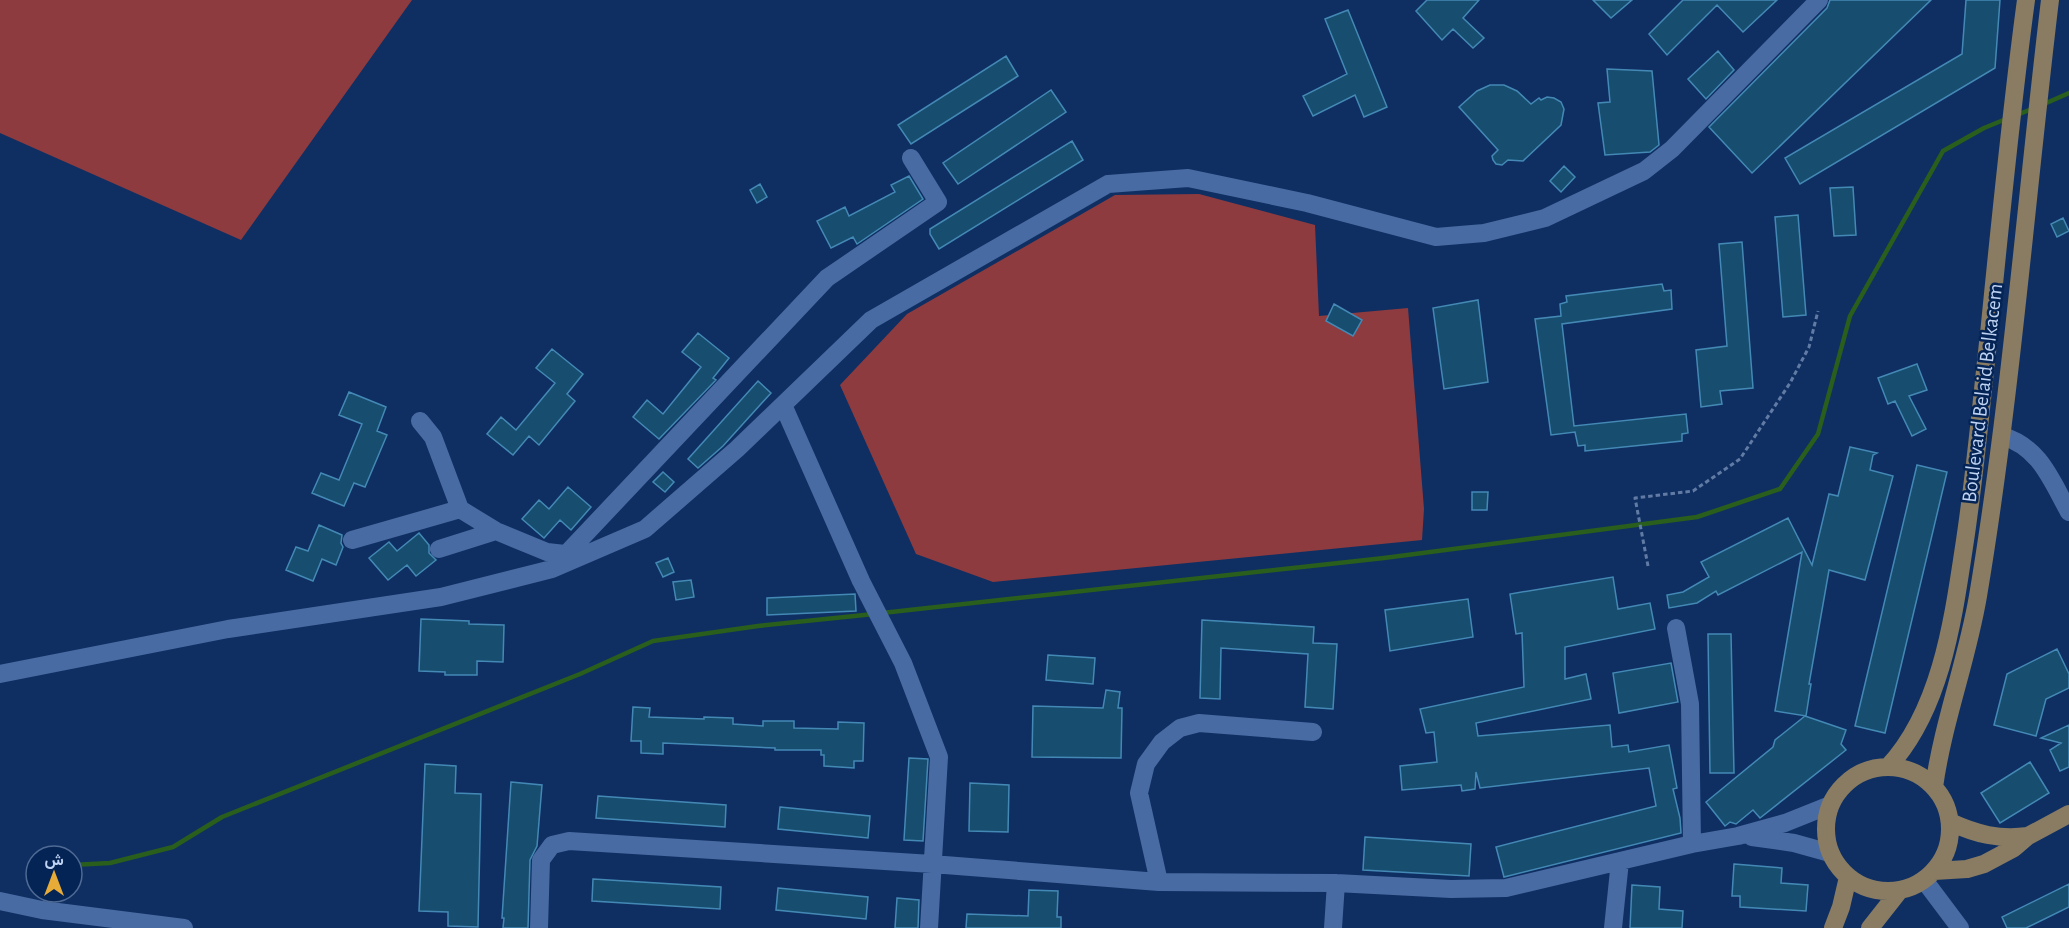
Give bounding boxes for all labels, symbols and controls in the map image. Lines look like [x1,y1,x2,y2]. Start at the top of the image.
street label: Boulevard Belaid Belkacem [1959,282,2006,504]
north arrow [24,844,84,904]
text: ش [44,852,64,869]

